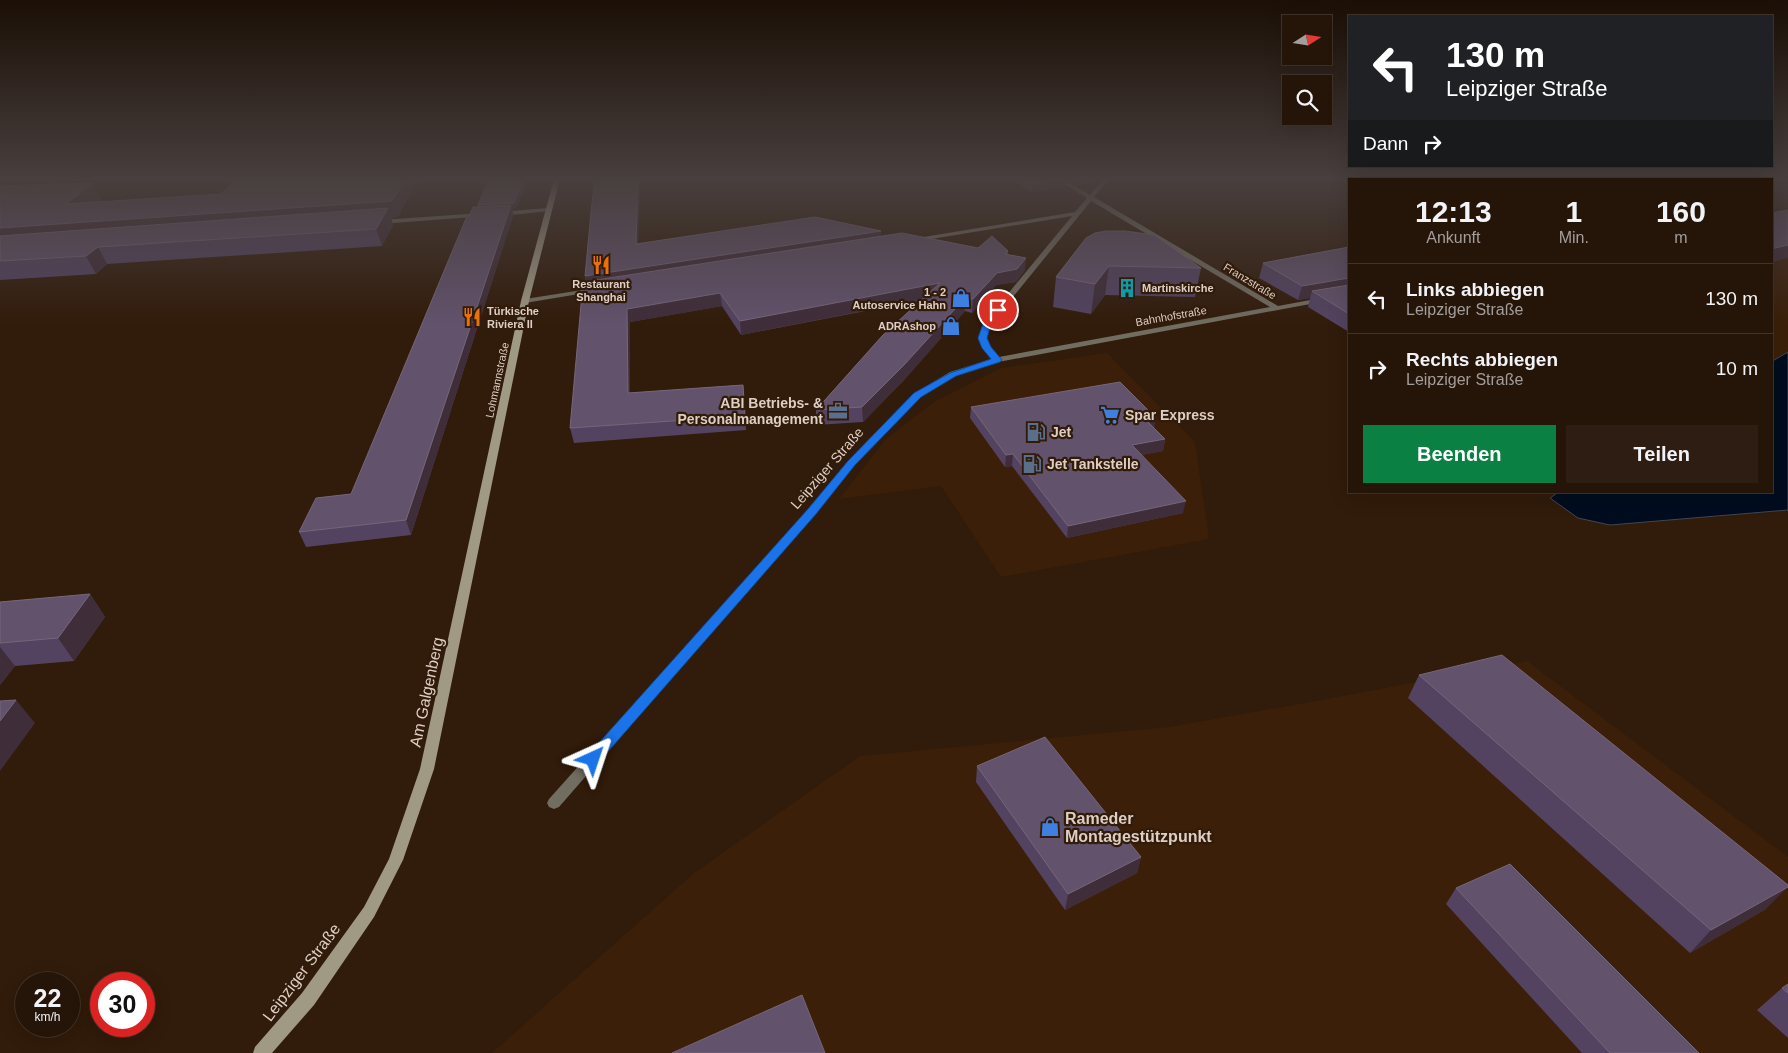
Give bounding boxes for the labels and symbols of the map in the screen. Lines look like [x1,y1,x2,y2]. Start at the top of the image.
north arrow [1282,15,1332,65]
restaurant icon: Restaurant Shanghai [590,254,612,276]
street label: Franzstraße [1221,261,1279,301]
building icon: Martinskirche [1116,277,1138,299]
place label: Restaurant Shanghai [572,278,630,303]
place label: Martinskirche [1142,282,1214,294]
place label: 1 - 2 Autoservice Hahn [852,286,946,311]
shop icon: 1 - 2 Autoservice Hahn [950,287,972,309]
pin [977,289,1019,331]
street label: Bahnhofstraße [1134,304,1208,328]
place label: Türkische Riviera II [487,305,539,330]
restaurant icon: Türkische Riviera II [461,306,483,328]
shop icon: ADRAshop [940,315,962,337]
place label: ADRAshop [878,320,936,332]
street label: Lohmannstraße [483,341,511,419]
place label: ABI Betriebs- & Personalmanagement [678,395,823,427]
office icon: ABI Betriebs- & Personalmanagement [827,400,849,422]
supermarket icon: Spar Express [1099,404,1121,426]
place label: Spar Express [1125,407,1215,423]
fuel station icon: Jet [1025,421,1047,443]
street label: Leipziger Straße [787,424,867,512]
place label: Jet [1051,424,1072,440]
fuel station icon: Jet Tankstelle [1021,453,1043,475]
place label: Jet Tankstelle [1047,456,1139,472]
street label: Am Galgenberg [407,636,446,749]
position arrow [566,732,618,784]
place label: Rameder Montagestützpunkt [1065,810,1212,845]
shop icon: Rameder Montagestützpunkt [1039,816,1061,838]
street label: Leipziger Straße [259,920,344,1024]
speed limit sign: 30 [90,972,155,1037]

